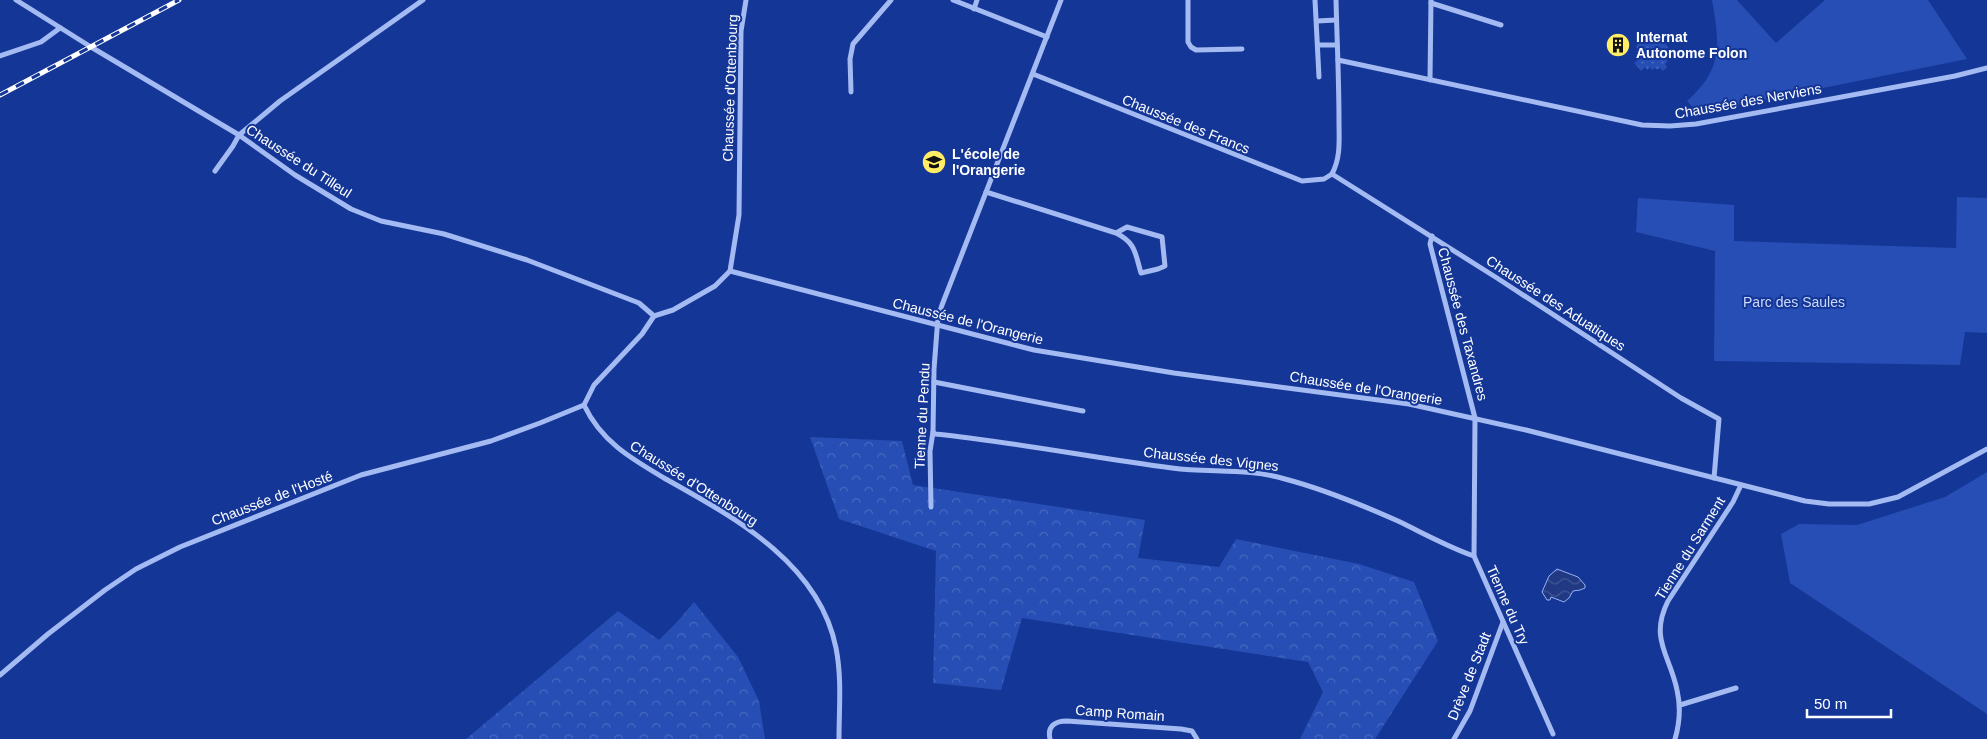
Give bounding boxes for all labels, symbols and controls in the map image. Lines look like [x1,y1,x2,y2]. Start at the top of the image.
street label: Chaussée d'Ottenbourg [719,14,741,162]
place label: Internat Autonome Folon [1636,29,1747,61]
building icon: Internat Autonome Folon [1605,32,1631,58]
street label: Chaussée des Nerviens [1673,80,1823,122]
street label: Chaussée des Francs [1120,91,1252,157]
street label: Chaussée du Tilleul [243,121,355,201]
place label: L'école de l'Orangerie [952,146,1026,178]
school or university icon: L'école de l'Orangerie [921,149,947,175]
street label: Chaussée des Taxandres [1435,246,1491,402]
street label: Chaussée des Aduatiques [1483,252,1629,354]
park label: Parc des Saules [1743,294,1845,310]
street label: Chaussée de l'Orangerie [891,295,1045,347]
street label: Tienne du Pendu [911,363,933,469]
street label: Chaussée de l'Orangerie [1288,368,1444,408]
street label: Chaussée d'Ottenbourg [627,437,761,529]
street label: Chaussée des Vignes [1143,444,1279,474]
street label: Chaussée de l'Hosté [209,467,335,529]
street label: Tienne du Sarment [1652,493,1728,603]
street label: Tienne du Try [1483,563,1533,647]
street label: Drève de Stadt [1444,630,1494,722]
scale bar [1807,686,1891,718]
text: 50 m [1814,695,1847,712]
street label: Camp Romain [1075,702,1165,724]

